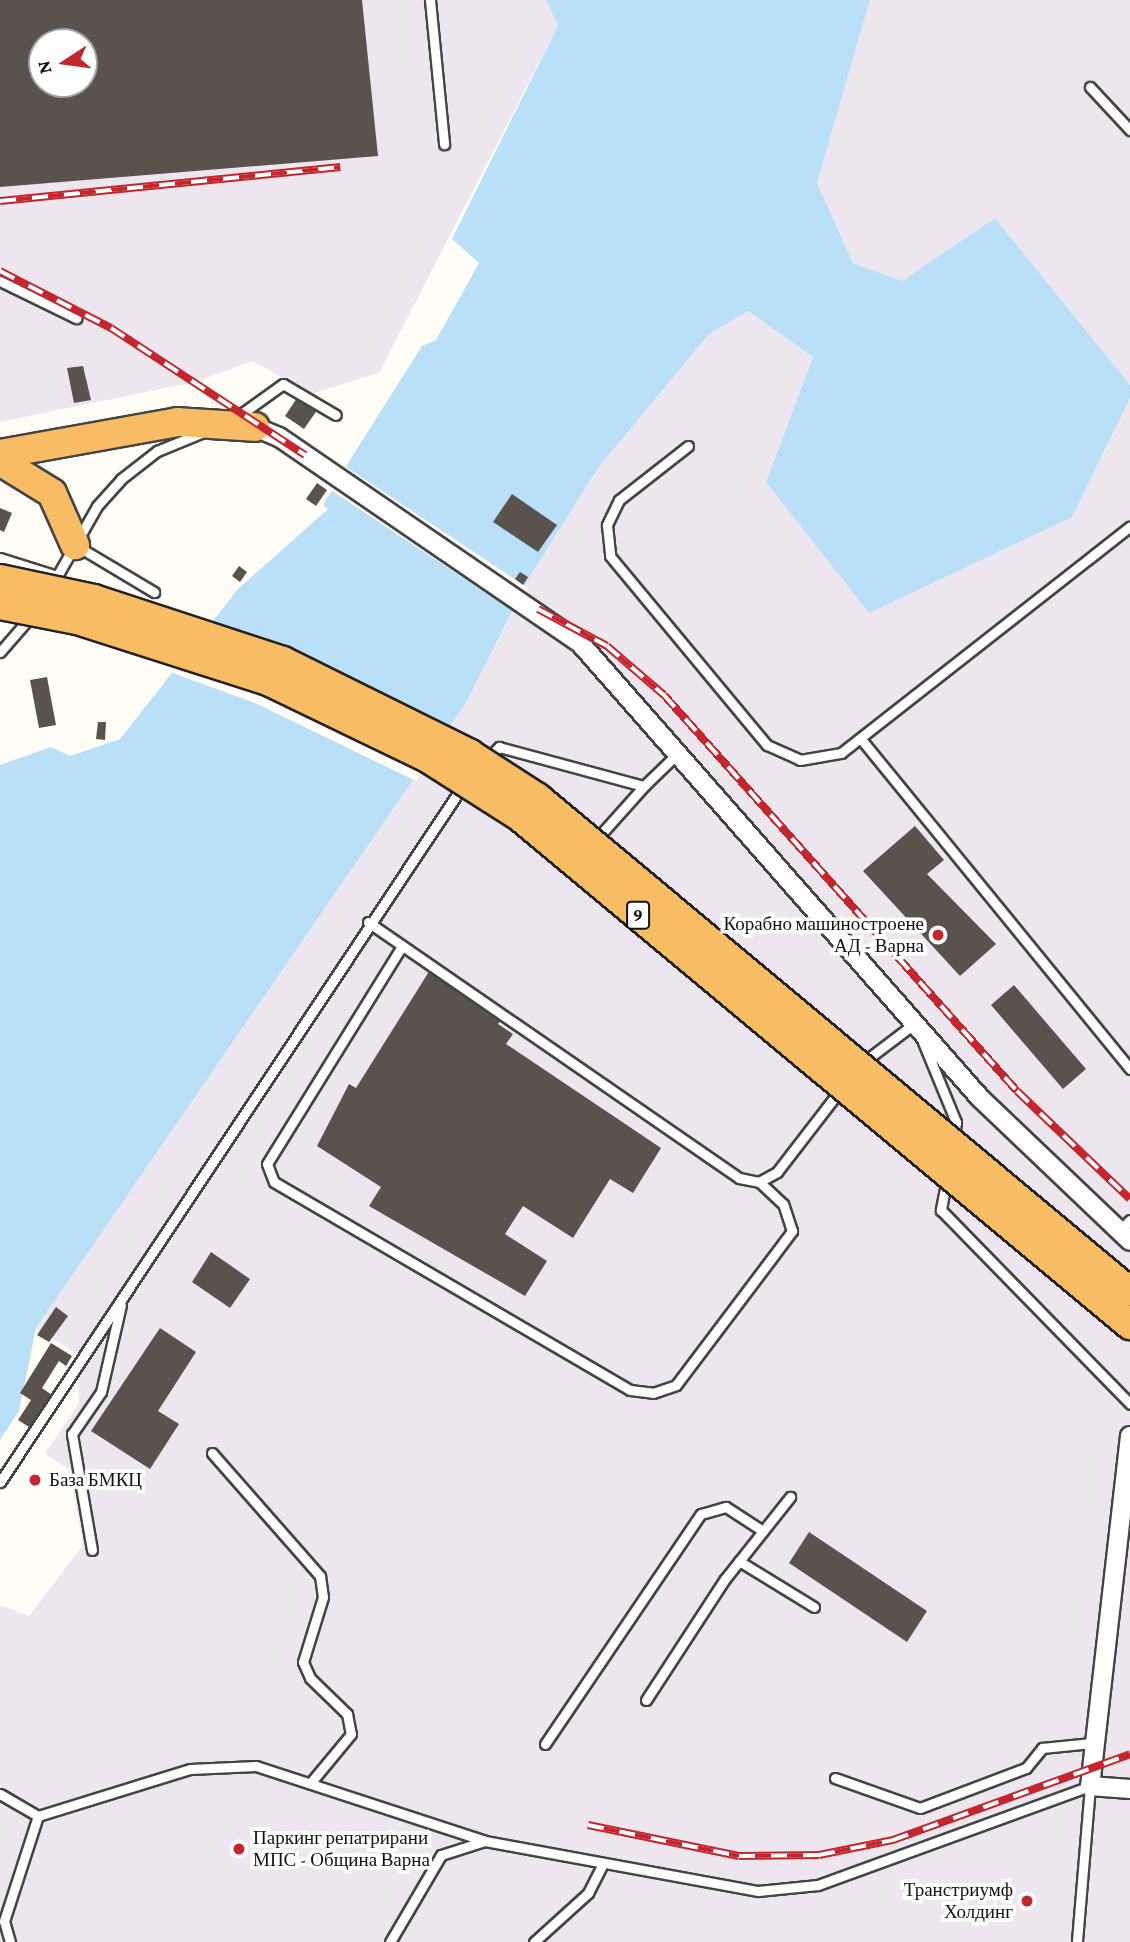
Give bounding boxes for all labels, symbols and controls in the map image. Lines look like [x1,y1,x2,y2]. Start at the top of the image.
north arrow [28,28,98,98]
text: N [32,59,56,76]
road number: 9 [626,900,650,930]
place label: Корабно машиностроене АД - Варна [723,913,924,957]
marker: Корабно машиностроене АД - Варна [930,927,946,943]
place label: База БМКЦ [49,1469,142,1491]
marker: База БМКЦ [27,1472,43,1488]
place label: Паркинг репатрирани МПС - Община Варна [253,1827,430,1871]
marker: Паркинг репатрирани МПС - Община Варна [231,1841,247,1857]
place label: Транстриумф Холдинг [904,1879,1013,1923]
marker: Транстриумф Холдинг [1019,1893,1035,1909]

